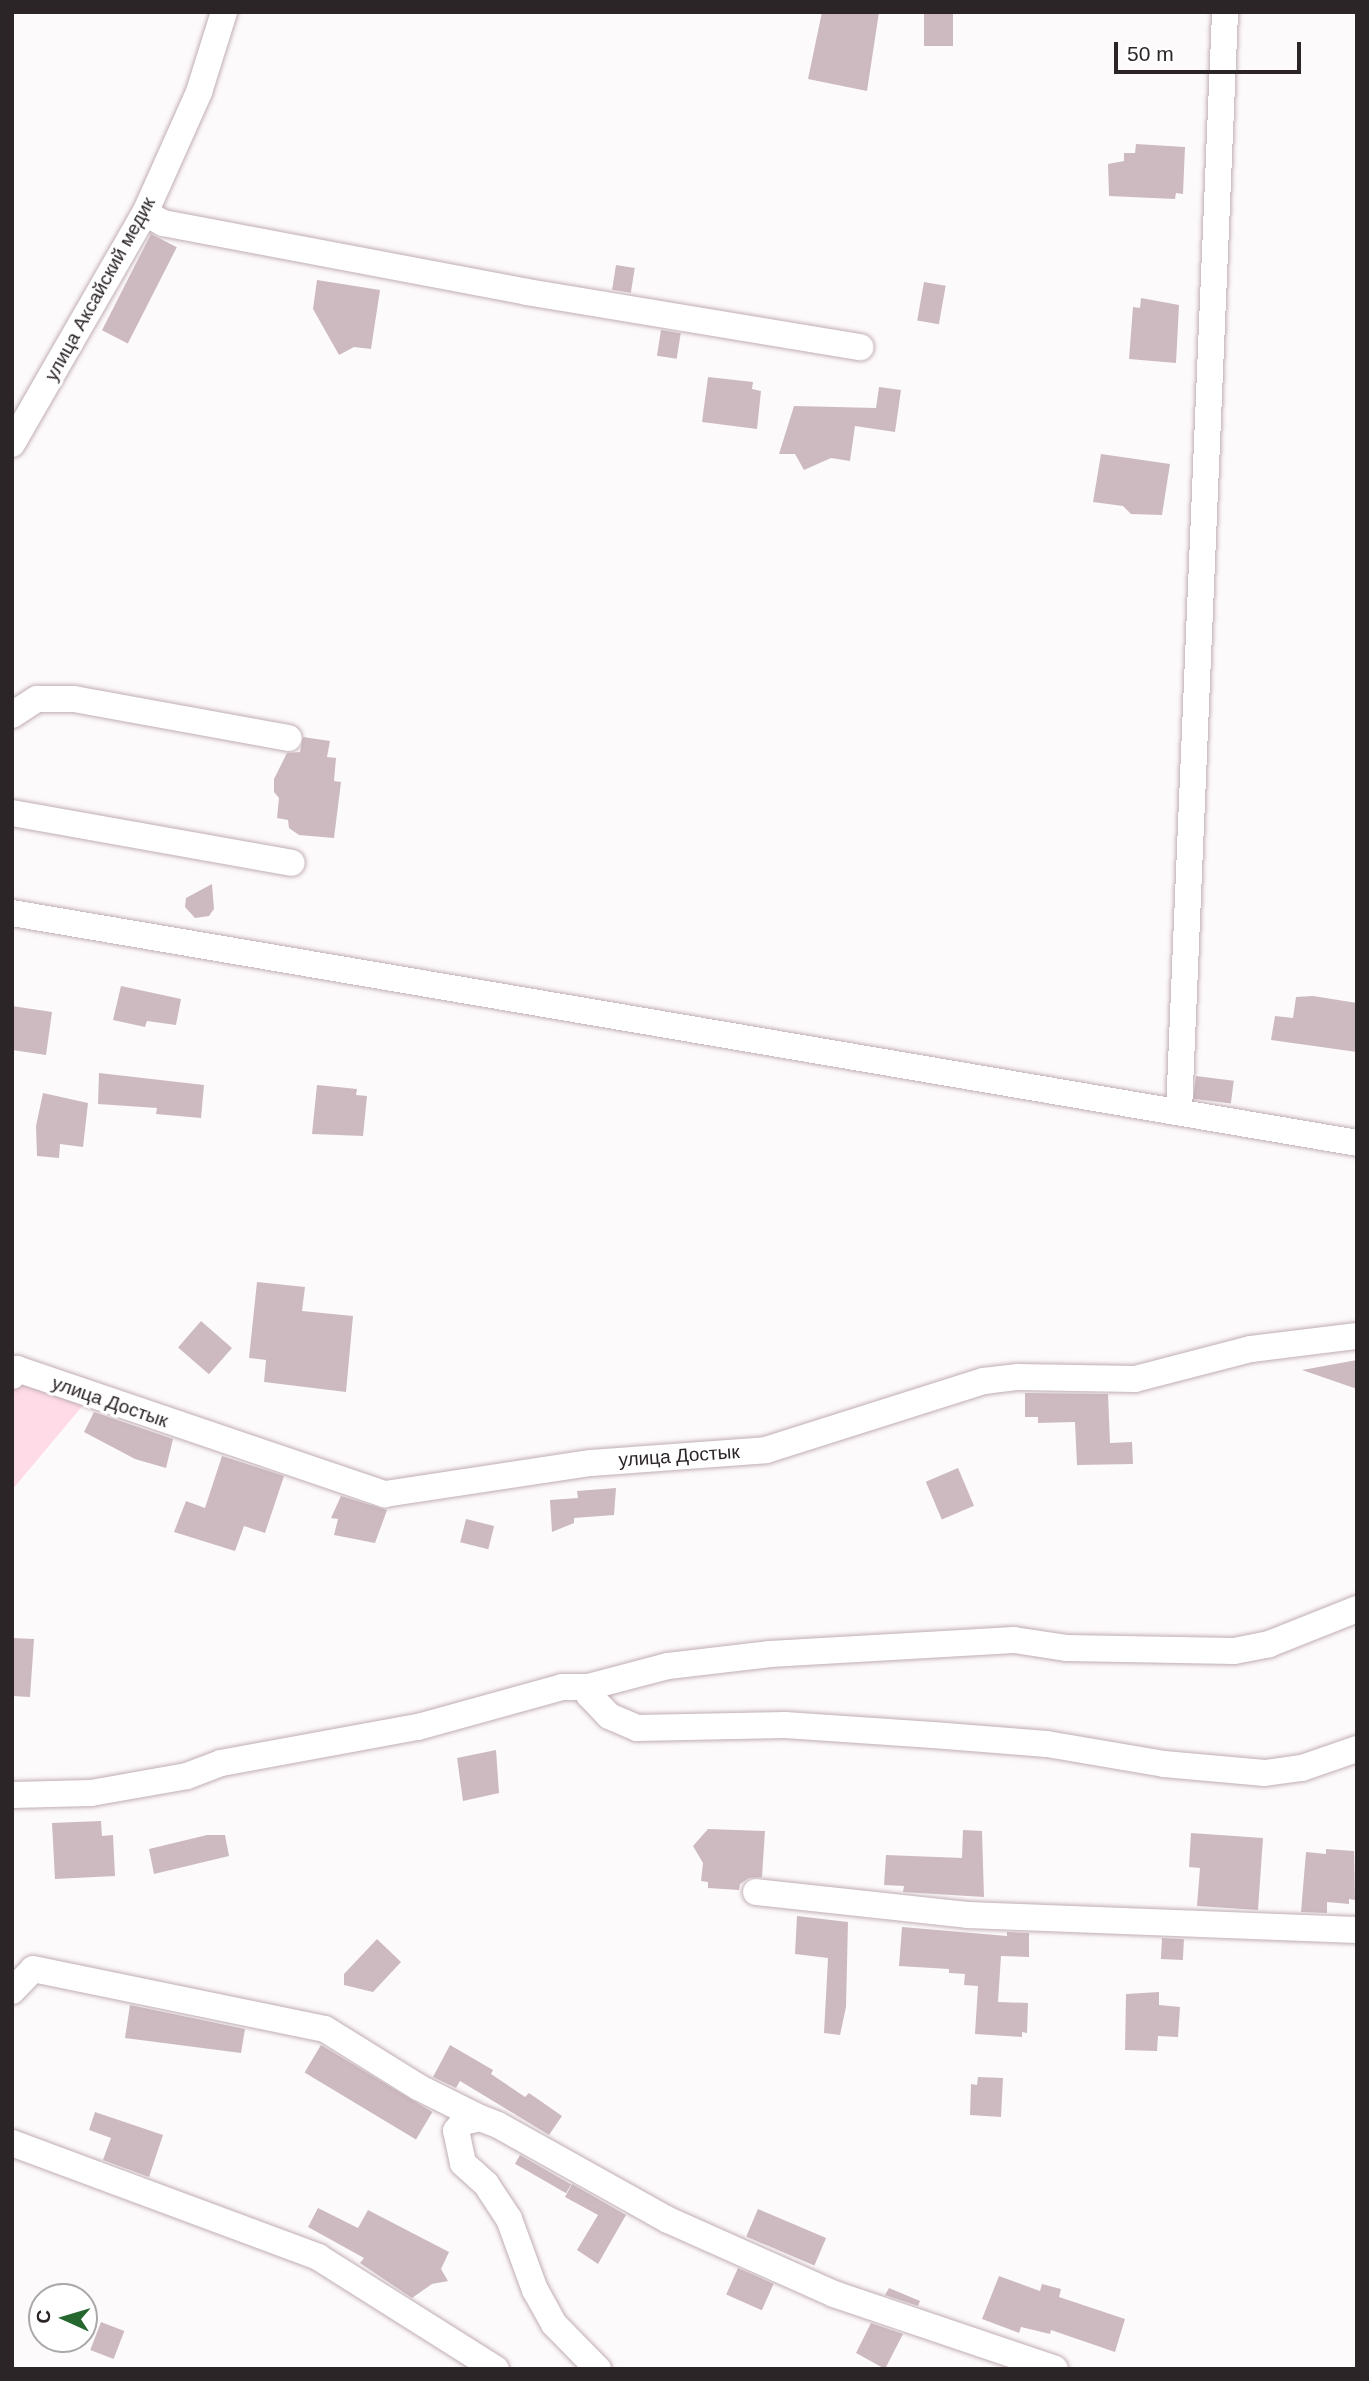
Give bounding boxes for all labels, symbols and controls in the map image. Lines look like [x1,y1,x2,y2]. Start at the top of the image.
scale bar [1117,28,1304,72]
text: 50 m [1127,42,1174,65]
street label: улица Аксайский медик [40,193,160,385]
street label: улица Достык [49,1371,171,1433]
street label: улица Достык [618,1440,740,1472]
north arrow [28,2283,98,2353]
text: С [33,2309,55,2324]

